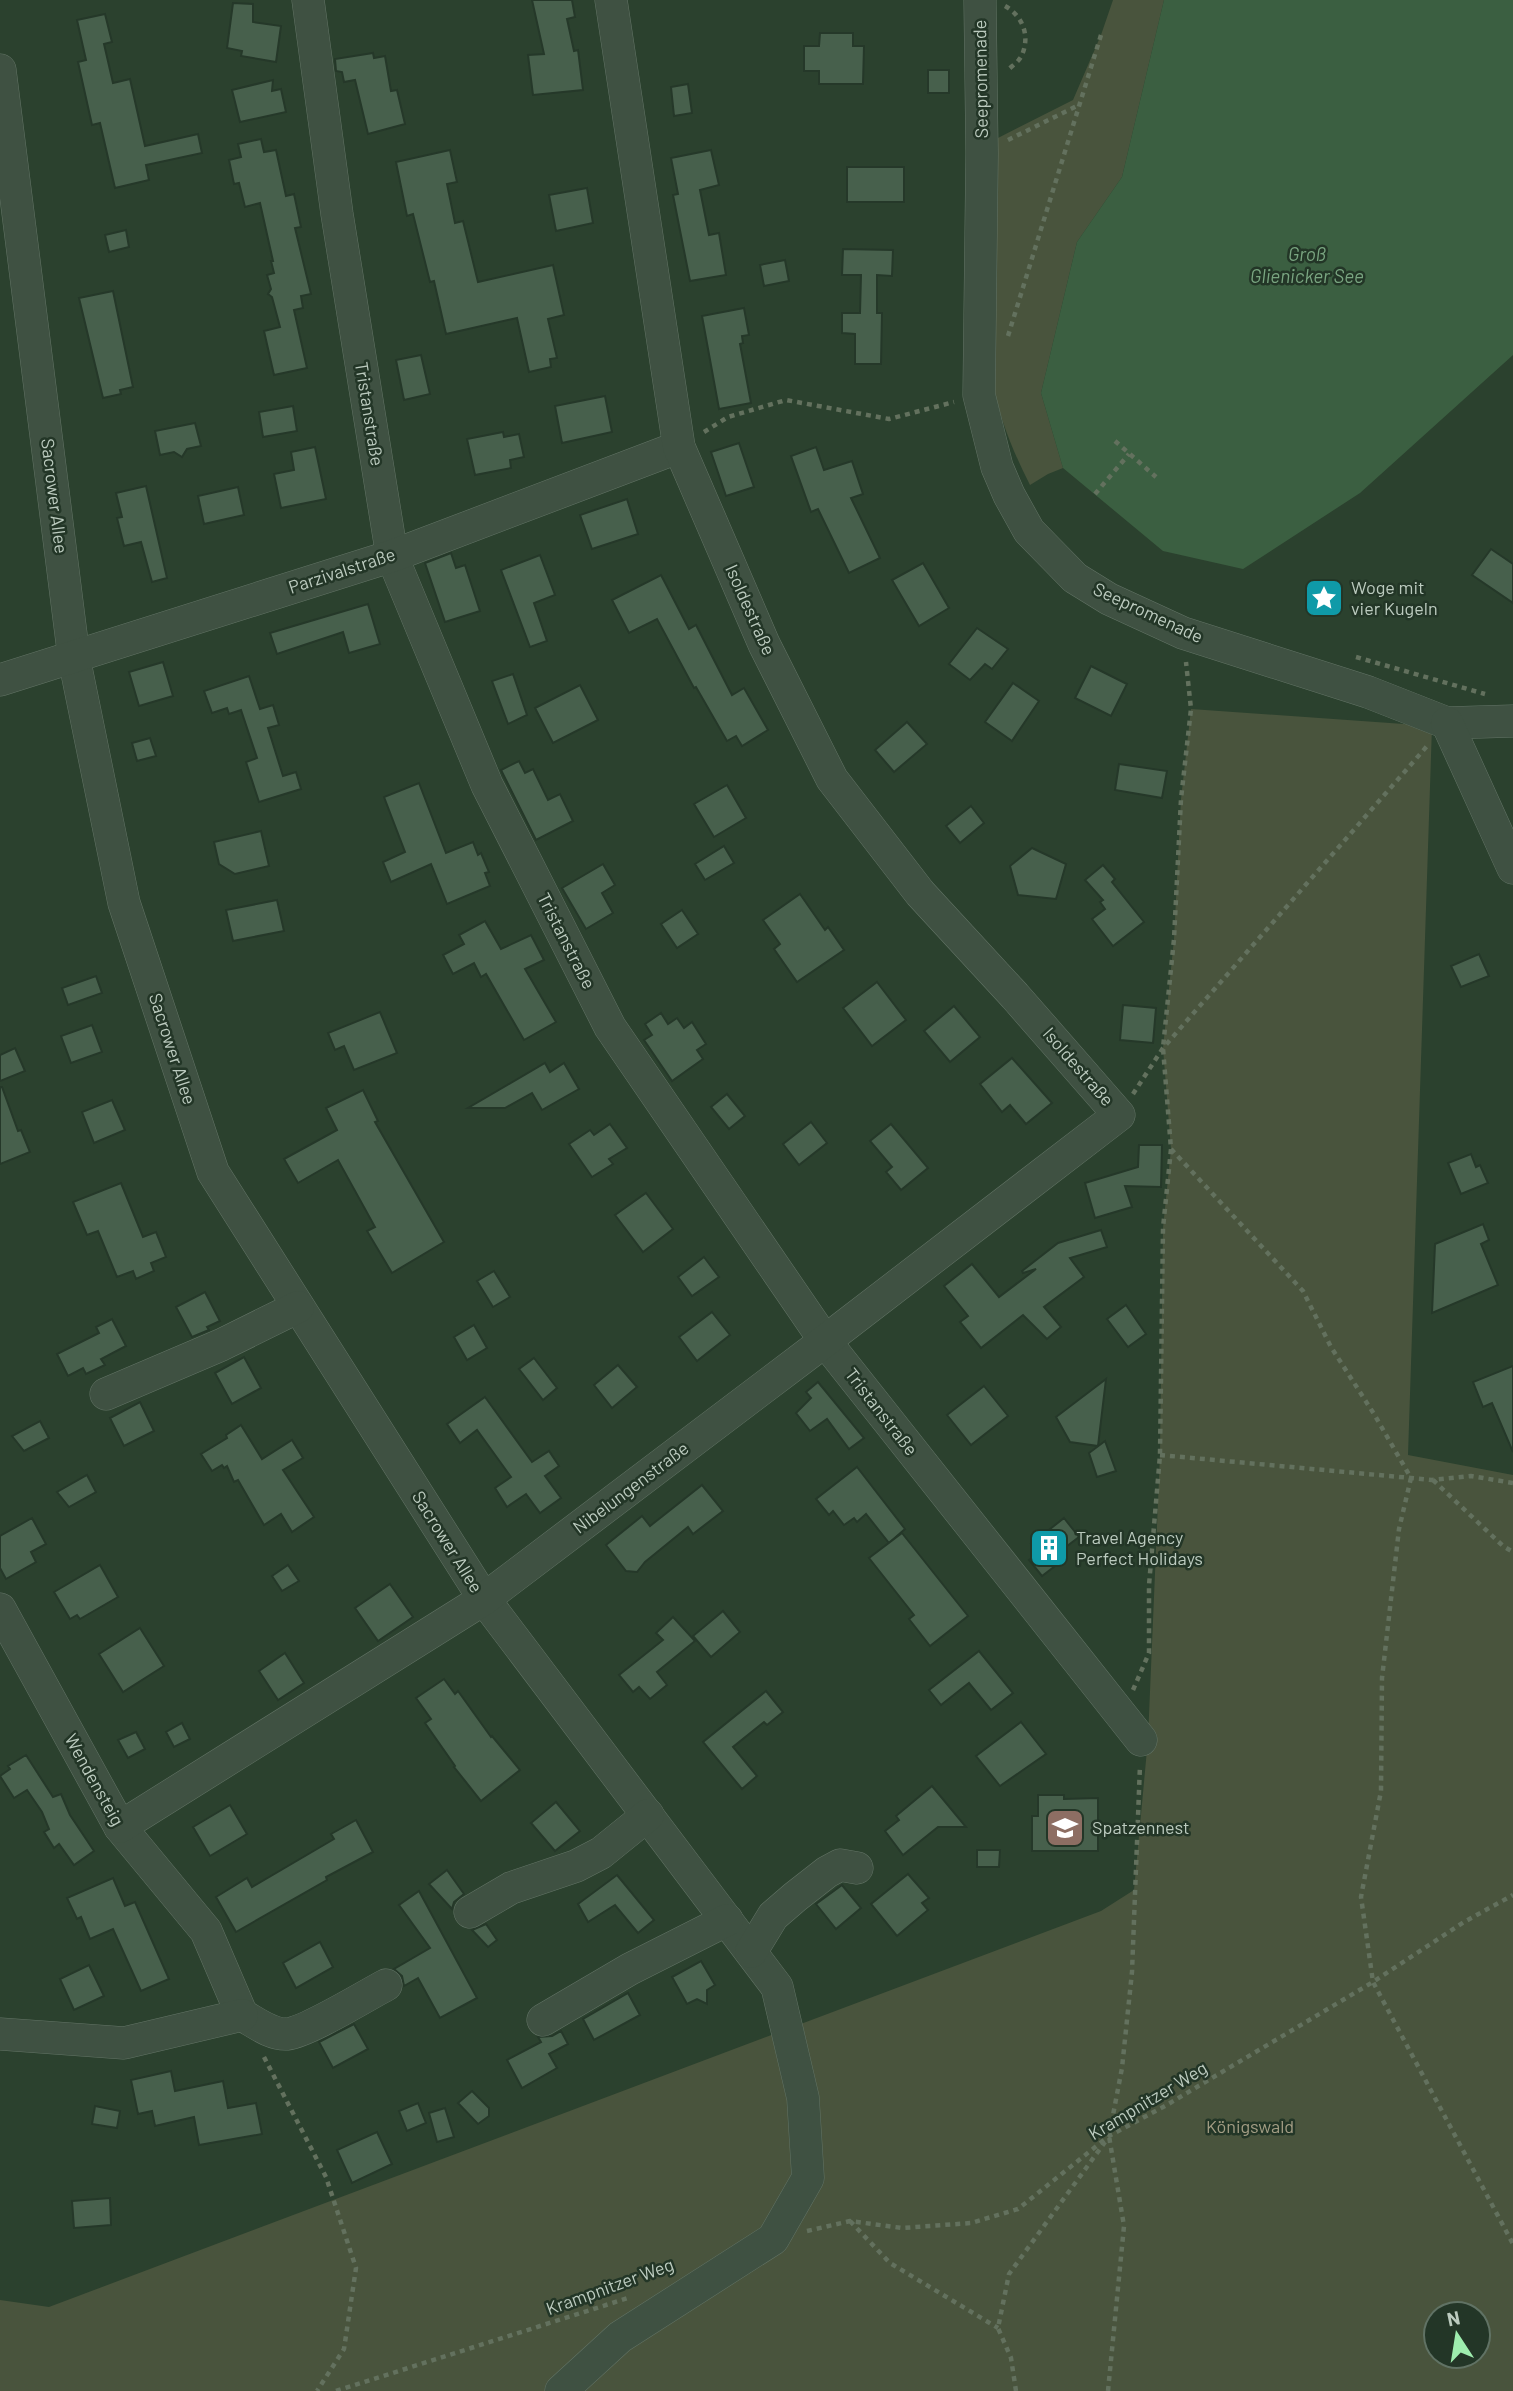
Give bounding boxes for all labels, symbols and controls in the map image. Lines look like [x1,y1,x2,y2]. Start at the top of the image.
street label: Seepromenade [968,20,992,138]
water label: Groß Glienicker See [1250,242,1364,287]
street label: Tristanstraße [351,360,389,467]
street label: Sacrower Allee [37,437,73,555]
street label: Parzivalstraße [285,542,398,598]
street label: Isoldestraße [721,561,781,658]
place label: Woge mit vier Kugeln [1351,576,1438,619]
street label: Seepromenade [1090,577,1207,647]
place icon: Woge mit vier Kugeln [1303,577,1345,619]
street label: Tristanstraße [533,889,601,992]
street label: Sacrower Allee [145,990,201,1107]
street label: Isoldestraße [1039,1023,1119,1110]
street label: Tristanstraße [841,1363,923,1460]
street label: Nibelungenstraße [568,1437,693,1538]
street label: Sacrower Allee [408,1487,488,1596]
place label: Travel Agency Perfect Holidays [1076,1526,1203,1569]
building icon: Travel Agency Perfect Holidays [1028,1527,1070,1569]
street label: Wendensteig [61,1730,129,1829]
school or university icon: Spatzennest [1044,1807,1086,1849]
place label: Spatzennest [1092,1816,1190,1838]
street label: Krampnitzer Weg [1084,2056,1211,2144]
park label: Königswald [1206,2115,1294,2137]
street label: Krampnitzer Weg [543,2253,677,2319]
north arrow [1422,2300,1492,2370]
text: N [1445,2305,1462,2330]

